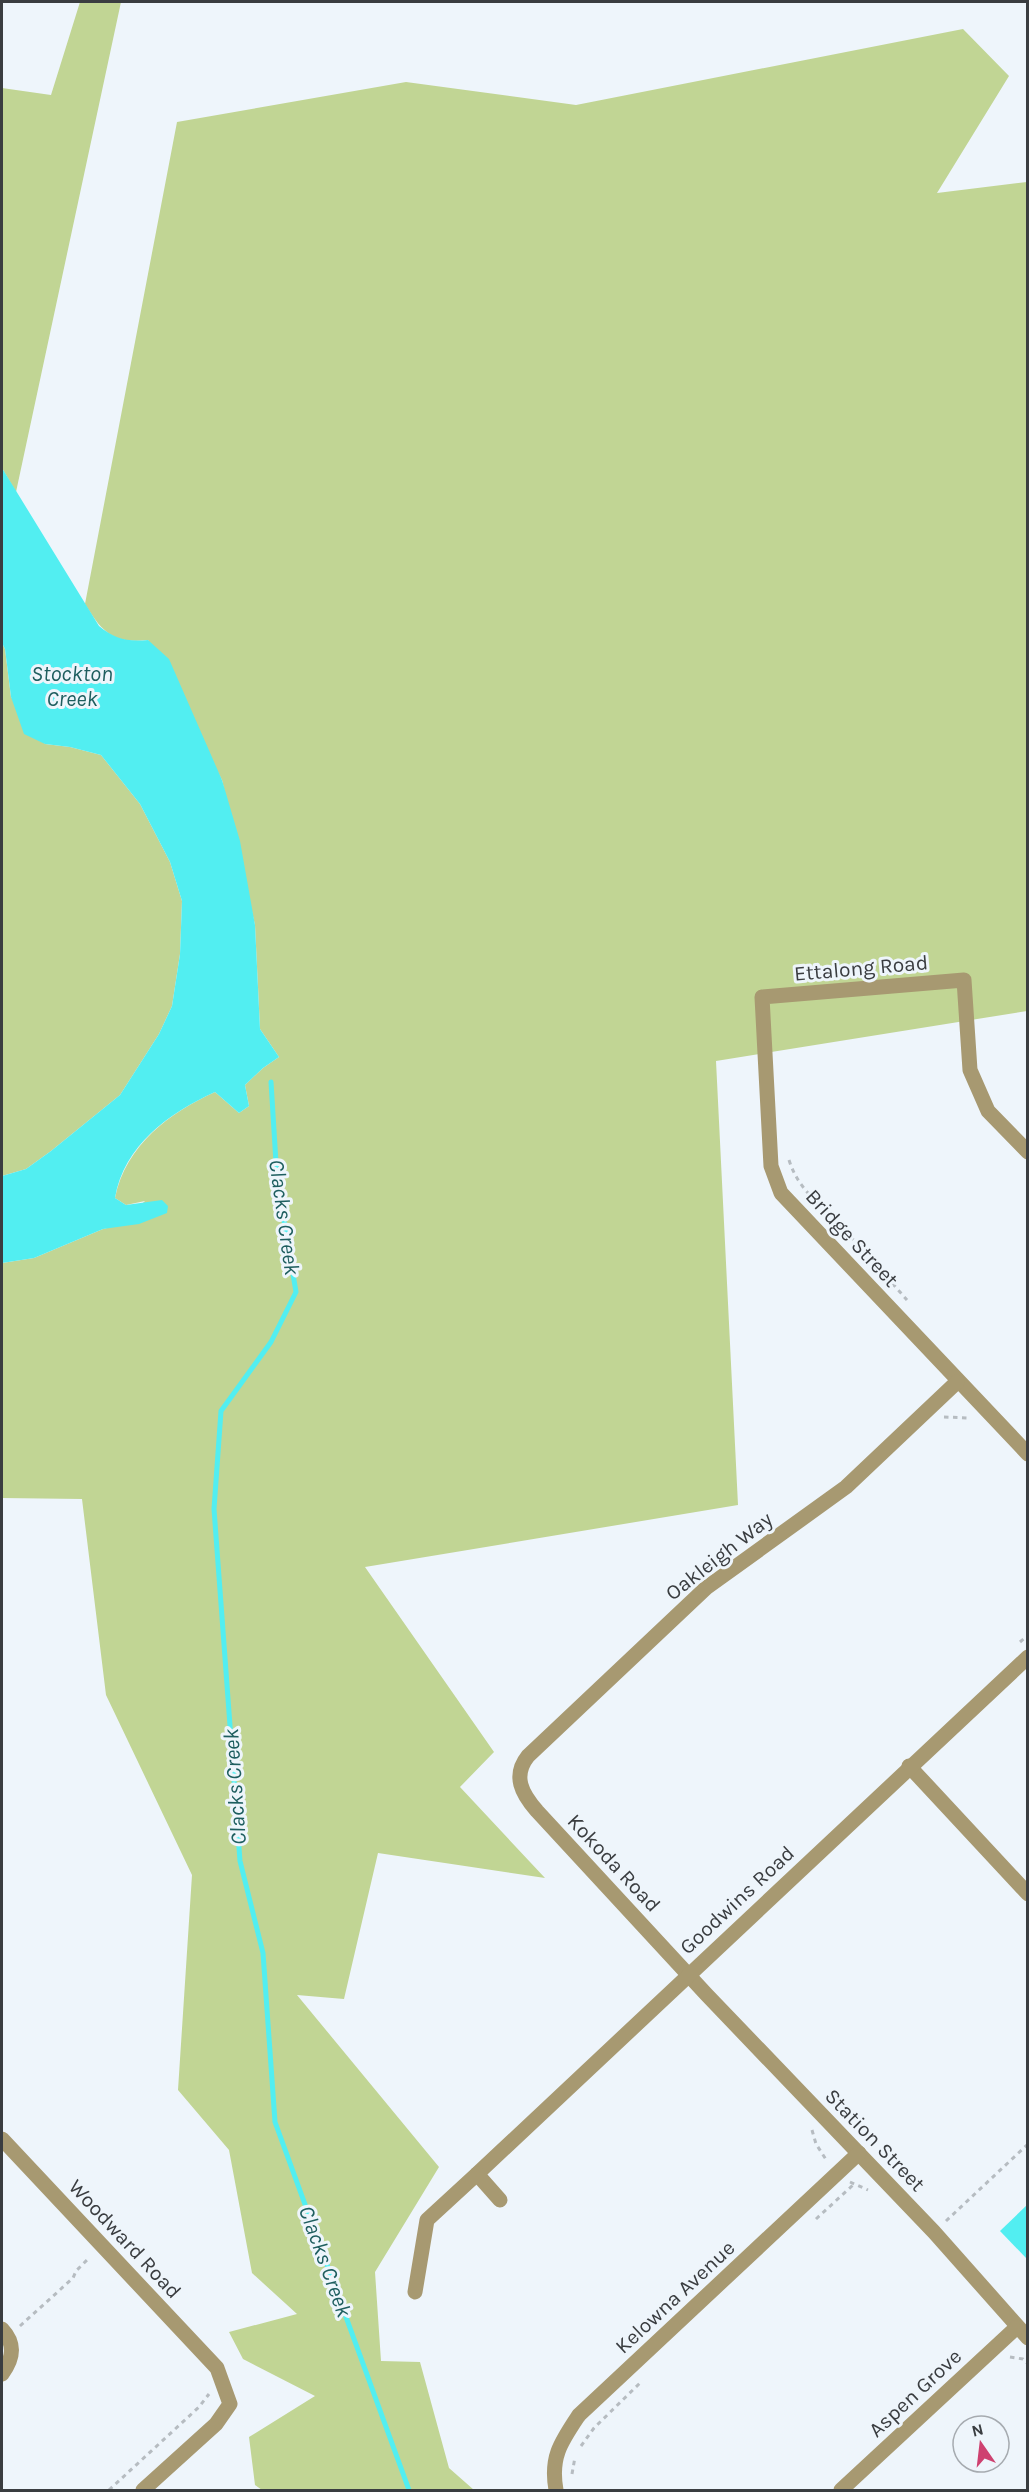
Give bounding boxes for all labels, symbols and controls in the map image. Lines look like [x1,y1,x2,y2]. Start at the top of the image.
water label: Stockton Creek [31,661,113,712]
street label: Ettalong Road [793,950,929,986]
water label: Clacks Creek [263,1158,305,1277]
street label: Bridge Street [801,1184,903,1292]
street label: Oakleigh Way [661,1507,777,1605]
water label: Clacks Creek [218,1727,252,1846]
street label: Kokoda Road [563,1809,665,1917]
street label: Goodwins Road [675,1841,799,1959]
street label: Station Street [820,2084,930,2196]
street label: Woodward Road [64,2175,186,2303]
water label: Clacks Creek [293,2202,357,2321]
street label: Kelowna Avenue [610,2236,740,2358]
street label: Aspen Grove [864,2344,966,2442]
north arrow [951,2414,1011,2474]
text: N [970,2419,985,2441]

